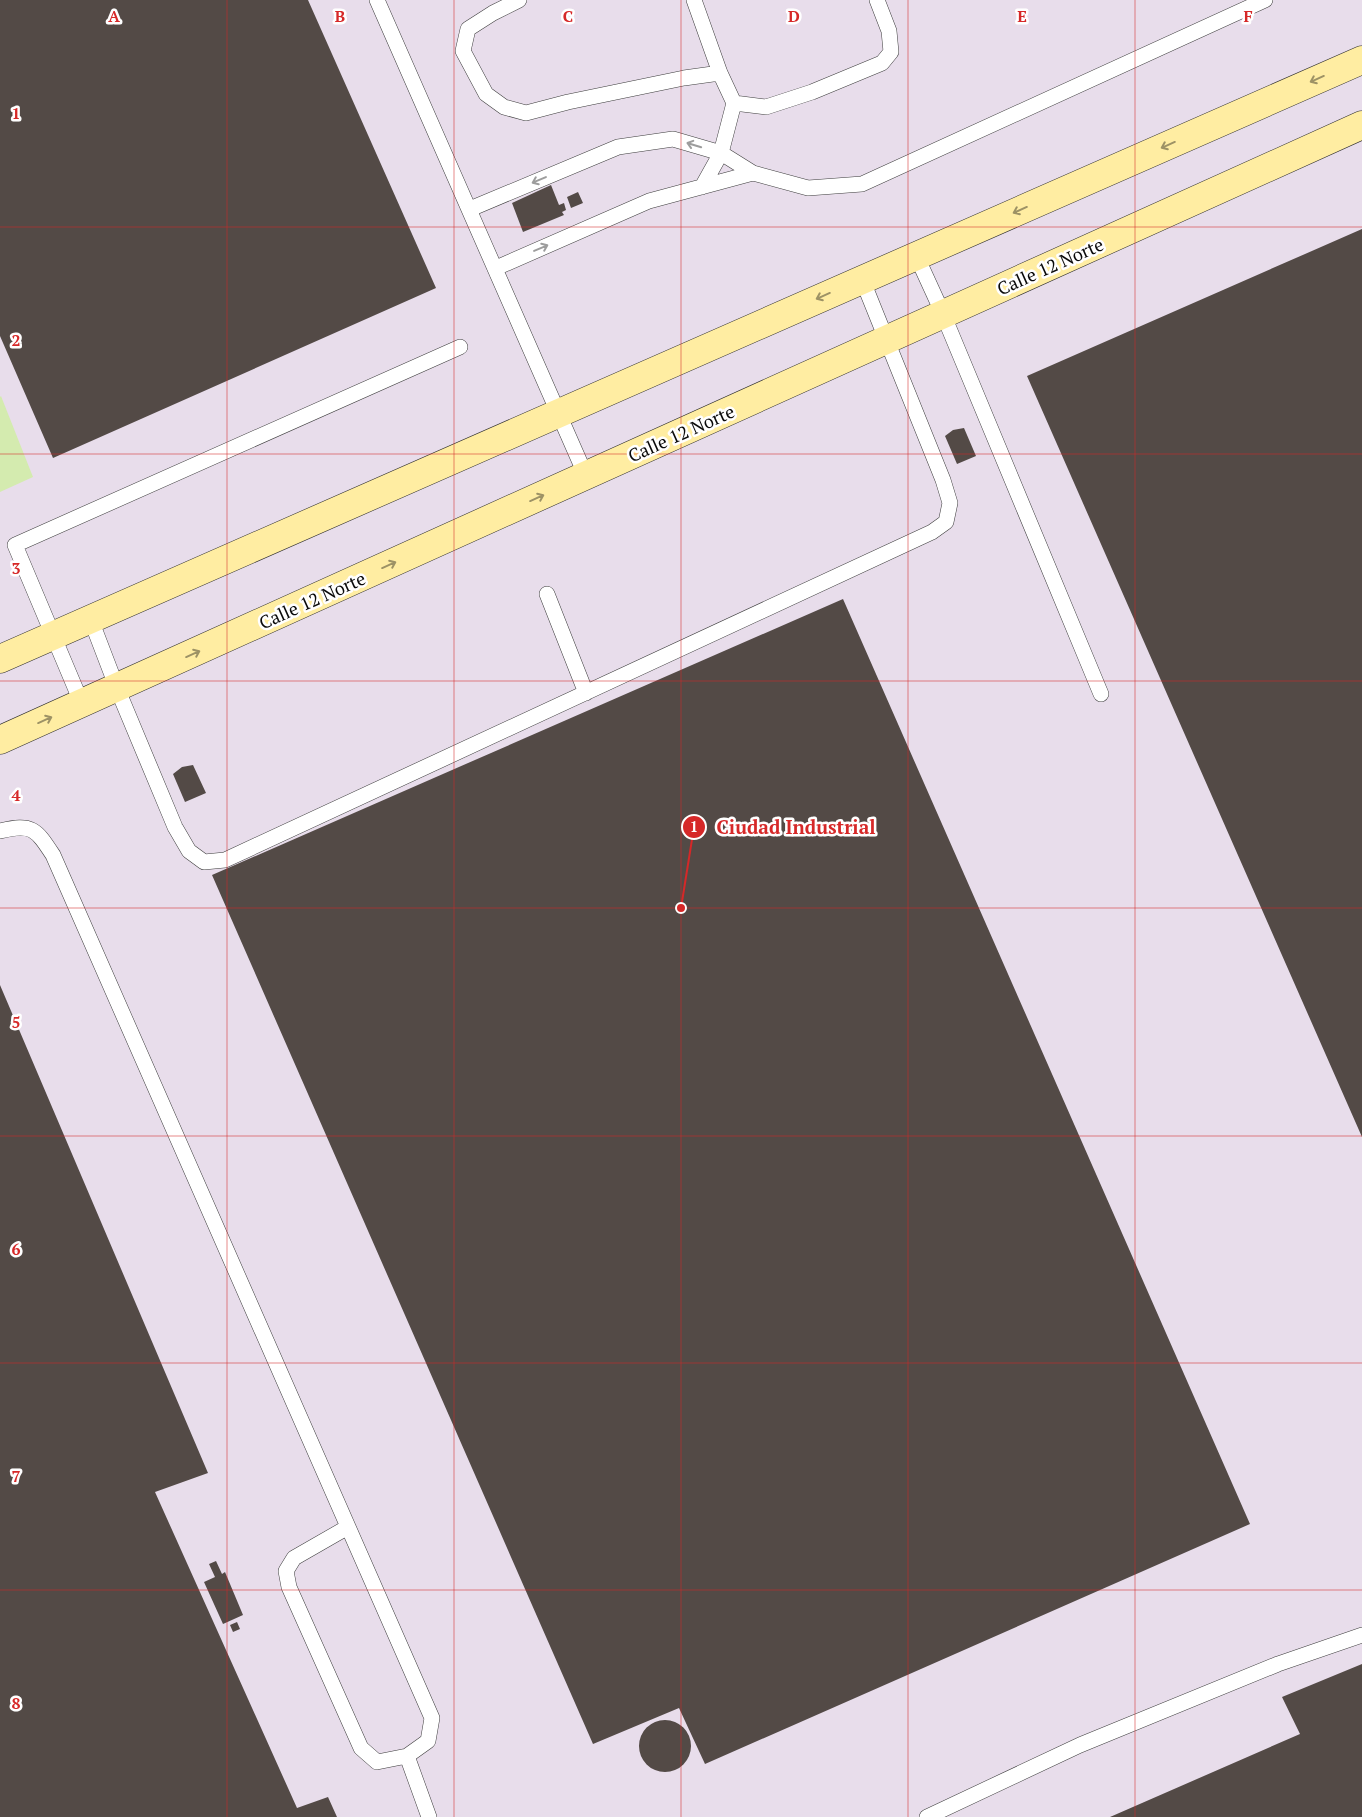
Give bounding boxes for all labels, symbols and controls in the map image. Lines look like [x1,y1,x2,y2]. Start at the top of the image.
text: A [108,5,120,27]
text: B [335,5,345,27]
text: C [563,5,573,27]
text: D [788,5,800,27]
text: E [1017,5,1027,27]
text: F [1243,5,1253,27]
one-way arrow [1310,75,1325,85]
text: 1 [11,102,21,124]
one-way arrow [686,140,702,150]
one-way arrow [1161,140,1176,150]
one-way arrow [532,176,547,186]
one-way arrow [1013,205,1028,215]
street label: Calle 12 Norte [993,232,1107,300]
one-way arrow [533,243,548,253]
one-way arrow [816,292,831,302]
text: 2 [11,329,21,351]
street label: Calle 12 Norte [624,399,738,467]
one-way arrow [529,493,544,503]
text: 3 [11,557,21,579]
one-way arrow [381,560,396,570]
street label: Calle 12 Norte [255,566,369,634]
one-way arrow [185,649,200,658]
one-way arrow [37,715,52,725]
text: 4 [11,784,21,806]
callout: Ciudad Industrial [681,810,885,844]
text: Ciudad Industrial [716,814,876,839]
text: 1 [690,816,698,836]
text: 5 [11,1011,21,1033]
text: 6 [11,1238,21,1260]
text: 7 [11,1465,21,1487]
text: 8 [11,1692,21,1714]

